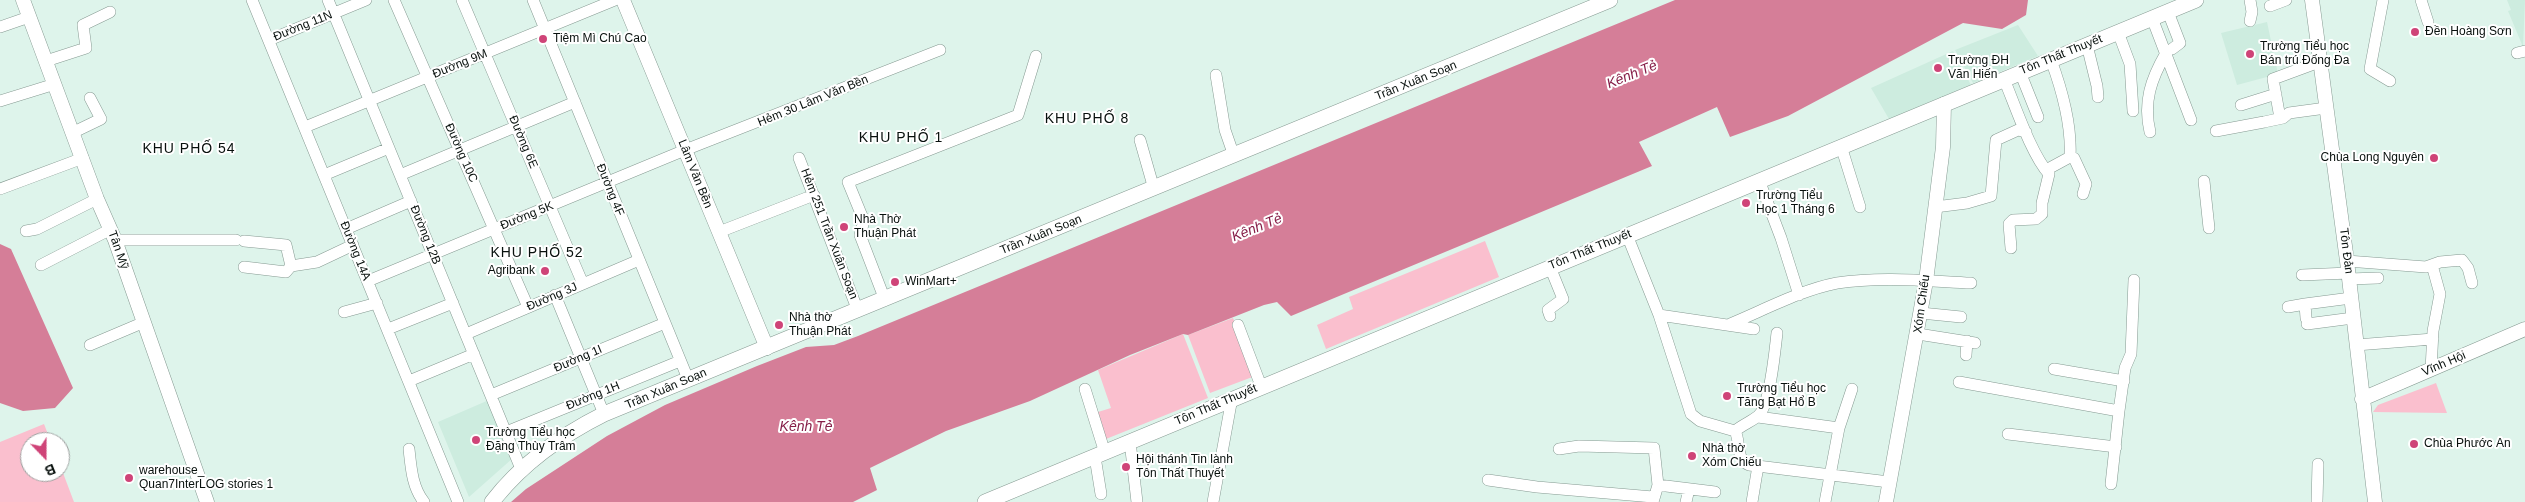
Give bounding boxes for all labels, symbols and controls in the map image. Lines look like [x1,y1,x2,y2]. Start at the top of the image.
street label: Đường 11N [271,8,335,44]
place label: Đền Hoàng Sơn [2425,25,2512,39]
marker: Đền Hoàng Sơn [2409,26,2421,38]
place label: Tiệm Mì Chú Cao [553,32,647,46]
street label: Tôn Thất Thuyết [2017,32,2105,78]
marker: Tiệm Mì Chú Cao [537,33,549,45]
place label: Trường Tiểu học Bán trú Đống Đa [2260,40,2349,68]
street label: Đường 9M [430,46,490,82]
marker: Trường Tiểu học Bán trú Đống Đa [2244,48,2256,60]
place label: Trường ĐH Văn Hiến [1948,54,2009,82]
water label: Kênh Tẻ [1604,57,1660,93]
street label: Trần Xuân Soạn [1373,58,1459,104]
marker: Trường ĐH Văn Hiến [1932,62,1944,74]
street label: Hẻm 30 Lâm Văn Bền [756,72,870,130]
district label: KHU PHỐ 8 [1044,111,1130,127]
street label: Đường 6E [505,113,541,171]
street label: Đường 10C [442,121,480,185]
district label: KHU PHỐ 1 [858,130,944,146]
street label: Lâm Văn Bền [675,138,715,210]
district label: KHU PHỐ 54 [141,141,237,157]
place label: Chùa Long Nguyên [2321,151,2424,165]
marker: Chùa Long Nguyên [2428,152,2440,164]
street label: Đường 4F [593,162,627,218]
street label: Hẻm 251 Trần Xuân Soạn [797,167,861,301]
place label: Trường Tiểu Học 1 Tháng 6 [1756,189,1835,217]
marker: Trường Tiểu Học 1 Tháng 6 [1740,197,1752,209]
street label: Đường 5K [498,199,556,233]
street label: Đường 12B [407,203,443,267]
water label: Kênh Tẻ [1229,210,1285,246]
street label: Trần Xuân Soạn [998,212,1084,258]
place label: Nhà Thờ Thuận Phát [854,213,916,241]
street label: Đường 14A [337,219,373,283]
marker: Nhà Thờ Thuận Phát [838,221,850,233]
street label: Tôn Thất Thuyết [1546,227,1634,273]
street label: Tôn Đản [2336,227,2356,275]
street label: Tân Mỹ [105,229,131,271]
district label: KHU PHỐ 52 [489,245,585,261]
place label: Agribank [488,264,535,278]
marker: Agribank [539,265,551,277]
street label: Xóm Chiếu [1911,274,1933,334]
place label: WinMart+ [905,275,957,289]
marker: WinMart+ [889,276,901,288]
street label: Đường 3J [524,280,580,314]
place label: Nhà thờ Thuận Phát [789,311,851,339]
marker: Nhà thờ Thuận Phát [773,319,785,331]
street label: Đường 1I [552,342,604,376]
street label: Vĩnh Hội [2420,348,2468,380]
street label: Trần Xuân Soạn [623,365,709,413]
street label: Đường 1H [564,379,622,413]
street label: Tôn Thất Thuyết [1173,381,1259,429]
place label: Trường Tiểu học Tăng Bạt Hổ B [1737,382,1826,410]
marker: Trường Tiểu học Tăng Bạt Hổ B [1721,390,1733,402]
water label: Kênh Tẻ [780,419,832,435]
place label: Trường Tiểu học Đặng Thùy Trâm [486,426,576,454]
north arrow [20,432,70,482]
marker: Trường Tiểu học Đặng Thùy Trâm [470,434,482,446]
place label: Chùa Phước An [2424,437,2511,451]
marker: Chùa Phước An [2408,438,2420,450]
place label: Nhà thờ Xóm Chiếu [1702,442,1761,470]
marker: Nhà thờ Xóm Chiếu [1686,450,1698,462]
place label: Hội thánh Tin lành Tôn Thất Thuyết [1136,453,1233,481]
text: B [43,461,58,479]
marker: Hội thánh Tin lành Tôn Thất Thuyết [1120,461,1132,473]
place label: warehouse_ Quan7InterLOG stories 1 [139,464,273,492]
marker: warehouse_ Quan7InterLOG stories 1 [123,472,135,484]

